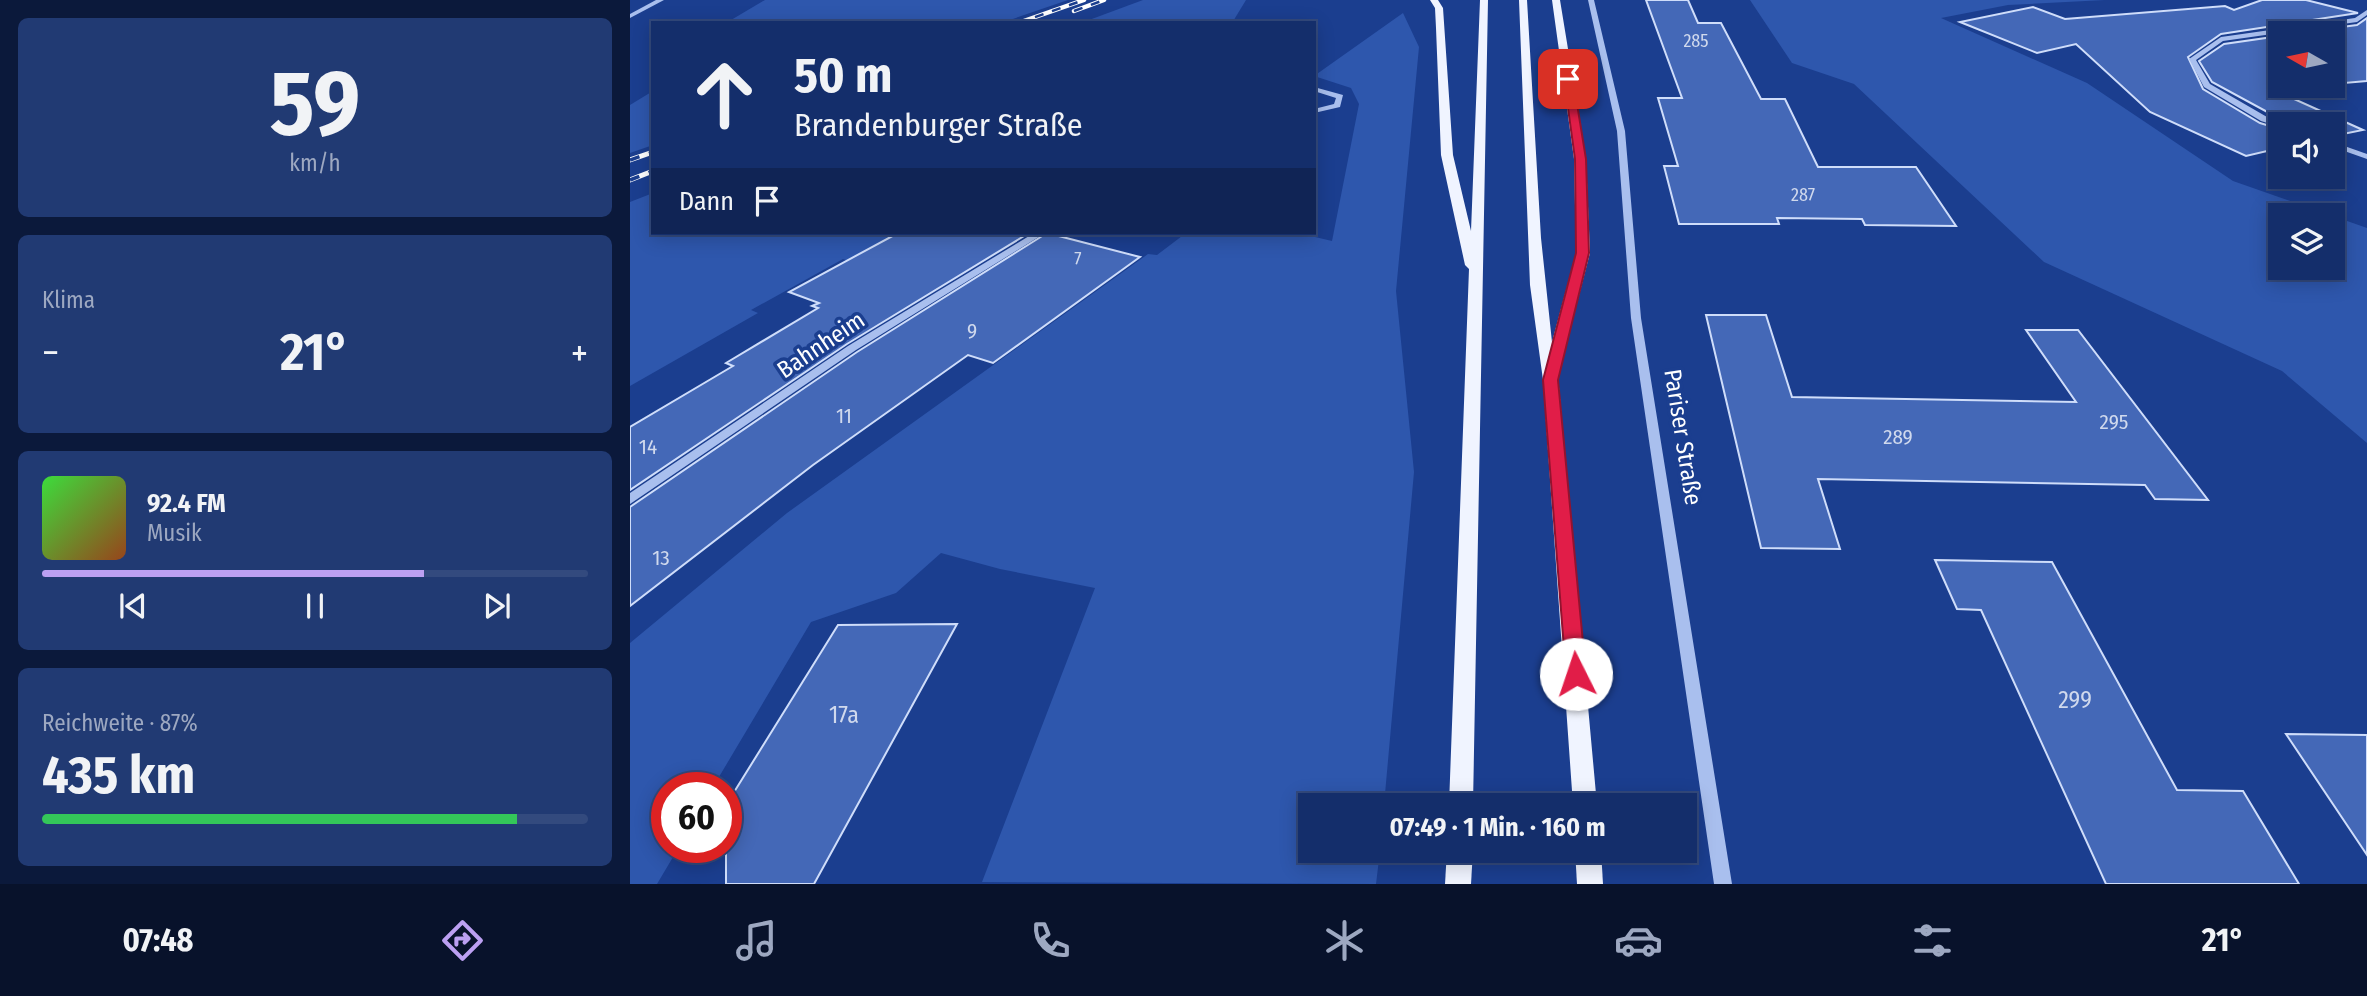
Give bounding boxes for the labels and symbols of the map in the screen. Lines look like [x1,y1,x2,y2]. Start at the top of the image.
north arrow [2268,21,2345,98]
house number: 285 [1683,30,1709,52]
pin [1538,49,1598,109]
house number: 287 [1791,184,1815,206]
house number: 7 [1074,248,1082,270]
street label: Bahnheim [772,306,870,384]
house number: 9 [967,318,977,344]
street label: Pariser Straße [1658,367,1708,507]
house number: 11 [836,403,852,429]
house number: 295 [2100,409,2128,435]
house number: 289 [1883,424,1913,450]
house number: 14 [639,434,657,460]
house number: 13 [652,545,670,571]
position arrow [1539,637,1613,711]
house number: 299 [2058,686,2092,714]
house number: 17a [829,701,859,729]
speed limit sign: 60 [651,772,742,863]

